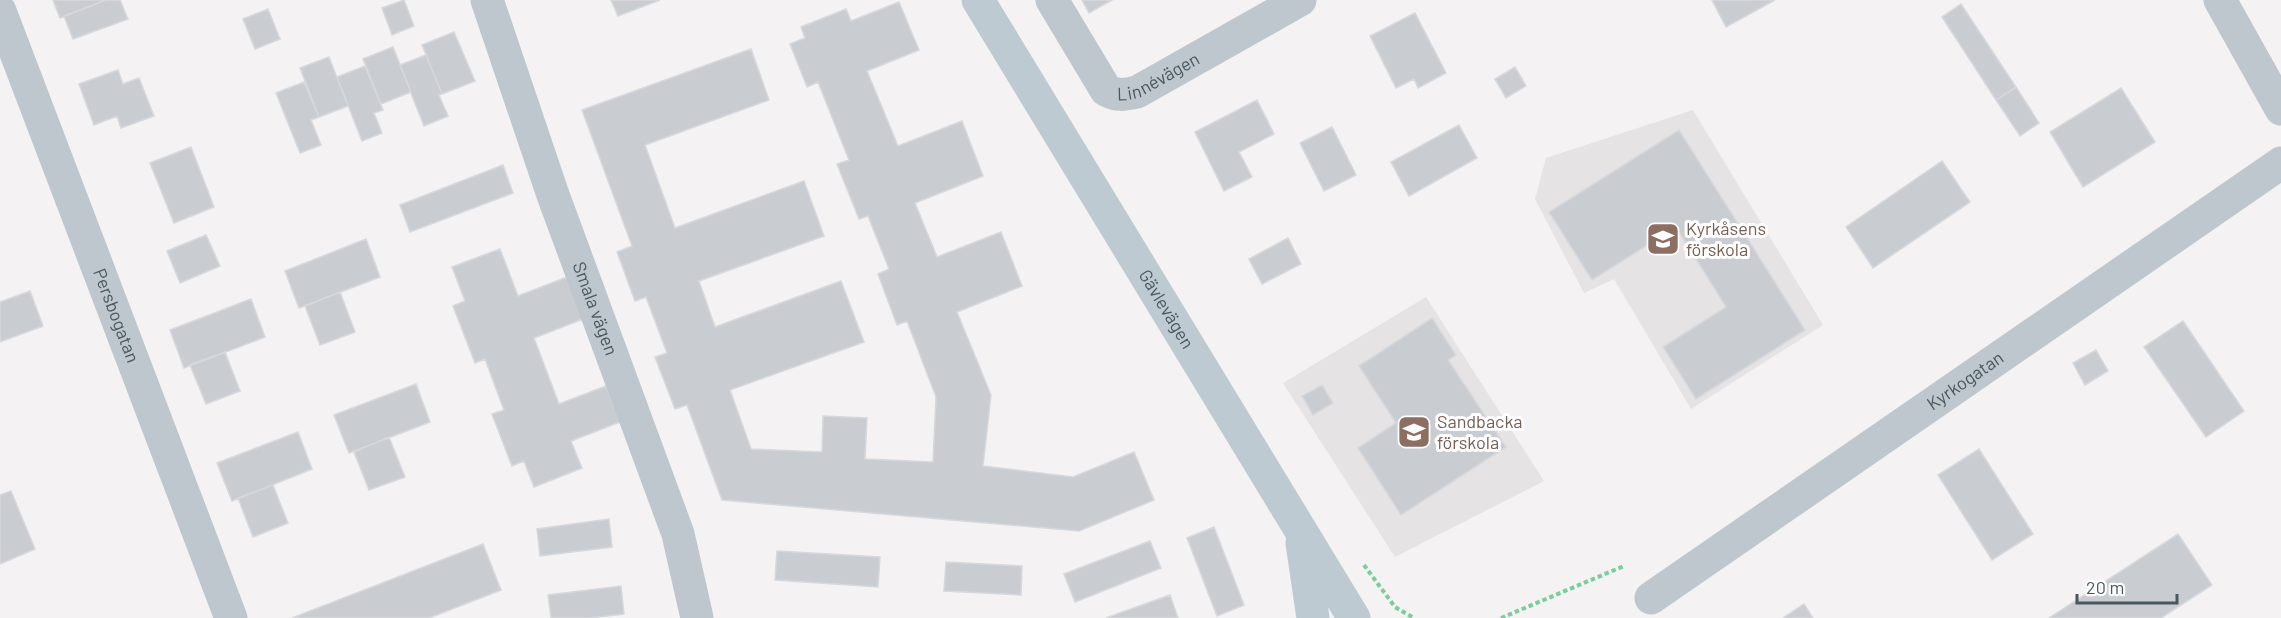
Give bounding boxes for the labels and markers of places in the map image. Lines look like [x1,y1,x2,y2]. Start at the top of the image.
place label: Kyrkåsens förskola [1686,217,1766,260]
school or university icon: Kyrkåsens förskola [1645,221,1681,257]
place label: Sandbacka förskola [1437,410,1523,453]
school or university icon: Sandbacka förskola [1396,414,1432,450]

